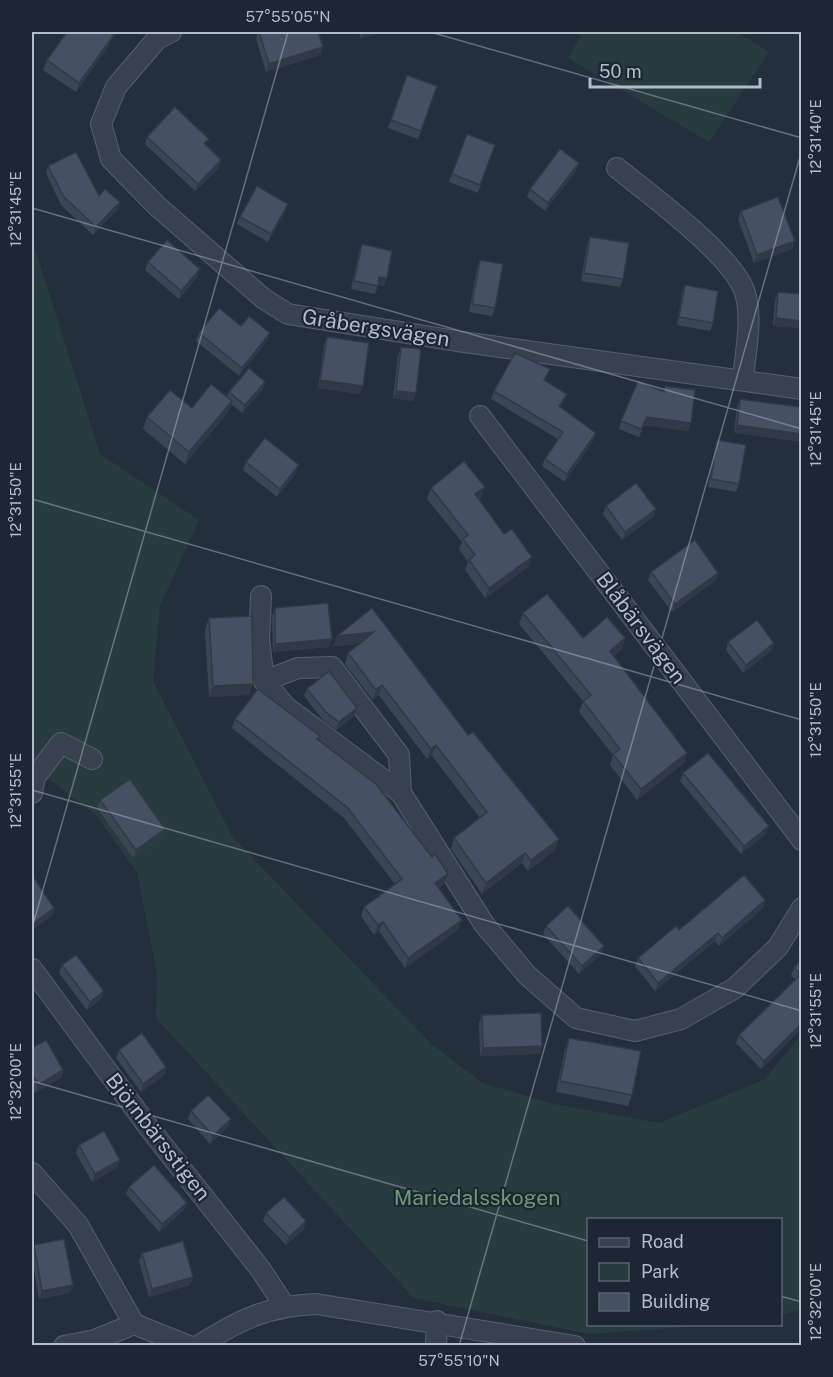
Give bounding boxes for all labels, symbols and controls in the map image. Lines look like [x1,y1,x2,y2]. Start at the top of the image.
text: 57°55'05"N [246,8,330,25]
scale bar [590,51,760,89]
text: 50 m [599,61,642,82]
text: 12°31'40"E [807,99,824,175]
text: 12°31'45"E [7,171,24,247]
street label: Gråbergsvägen [300,303,452,352]
text: 12°31'45"E [807,391,824,467]
text: 12°31'50"E [7,462,24,538]
street label: Blåbärsvägen [591,567,692,688]
text: 12°31'50"E [807,682,824,758]
text: 12°31'55"E [7,753,24,829]
text: 12°31'55"E [807,973,824,1049]
text: 12°32'00"E [7,1043,24,1121]
street label: Björnbärsstigen [101,1068,216,1205]
park label: Mariedalsskogen [394,1185,560,1210]
legend [587,1218,782,1326]
text: Road [641,1231,684,1252]
text: Park [641,1261,679,1282]
text: 12°32'00"E [807,1263,824,1341]
text: Building [641,1291,710,1312]
text: 57°55'10"N [418,1352,500,1369]

